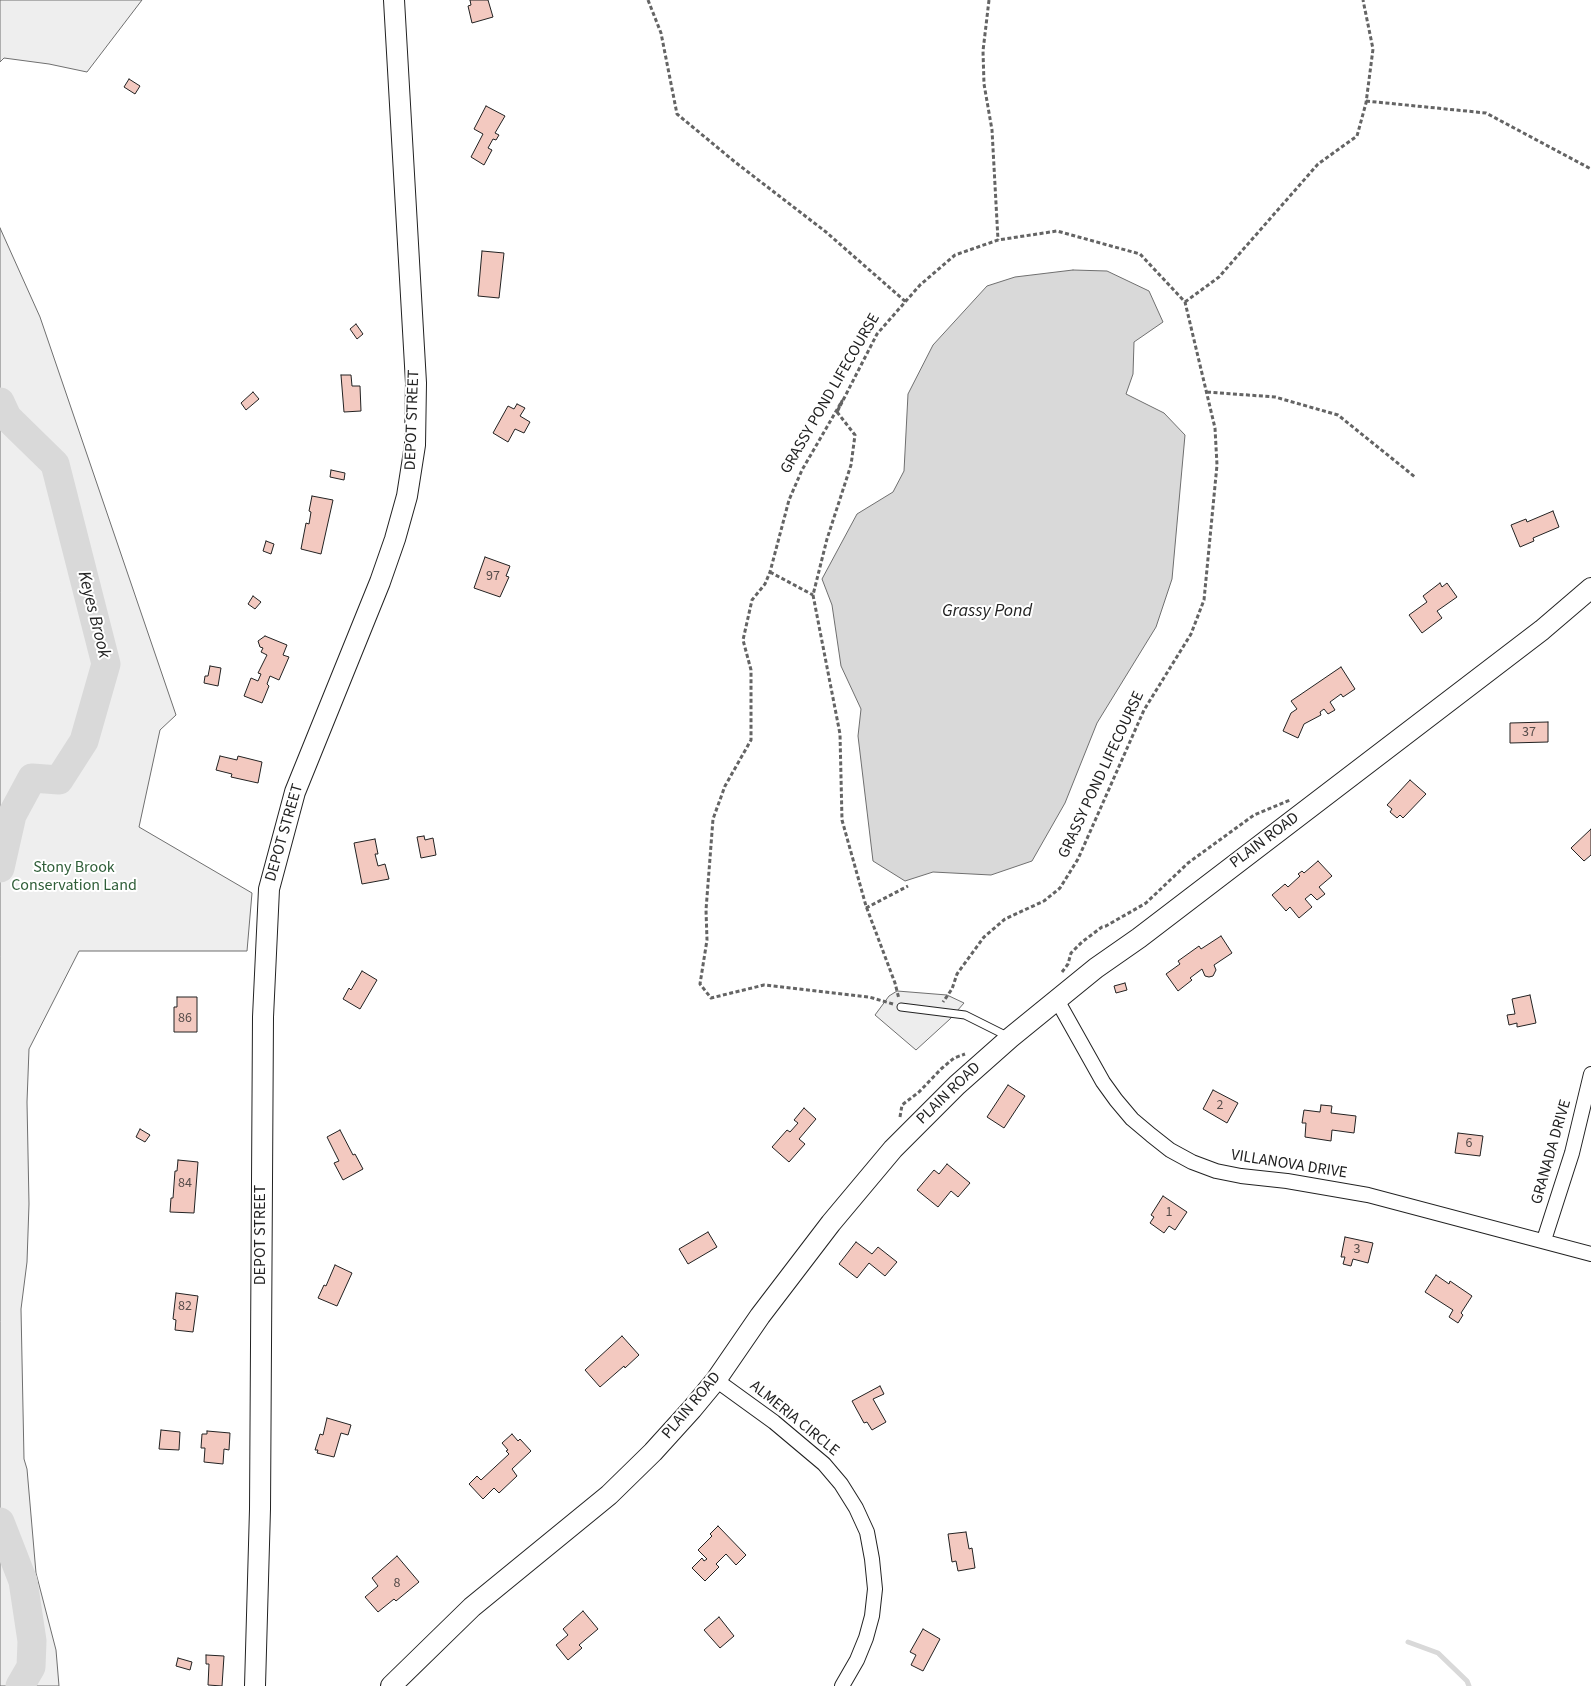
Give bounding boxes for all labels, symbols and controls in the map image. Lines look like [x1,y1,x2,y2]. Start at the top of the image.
street label: GRASSY POND LIFECOURSE [777,310,885,478]
street label: DEPOT STREET [402,369,424,471]
water label: Keyes Brook [72,569,114,661]
house number: 97 [486,569,500,585]
water label: Grassy Pond [942,601,1032,623]
street label: GRASSY POND LIFECOURSE [1055,688,1149,862]
house number: 37 [1522,725,1536,741]
street label: DEPOT STREET [262,782,308,884]
street label: PLAIN ROAD [1227,809,1303,873]
park label: Stony Brook Conservation Land [11,858,137,896]
house number: 86 [178,1011,192,1027]
street label: PLAIN ROAD [913,1059,985,1129]
street label: GRANADA DRIVE [1528,1097,1576,1207]
house number: 2 [1217,1098,1223,1114]
house number: 6 [1466,1136,1472,1152]
street label: VILLANOVA DRIVE [1230,1146,1348,1184]
house number: 84 [178,1176,192,1192]
street label: DEPOT STREET [251,1185,271,1285]
house number: 1 [1166,1205,1172,1221]
house number: 3 [1354,1242,1360,1258]
house number: 82 [178,1299,192,1315]
street label: PLAIN ROAD [658,1369,726,1443]
street label: ALMERIA CIRCLE [745,1377,843,1461]
house number: 8 [394,1576,400,1592]

